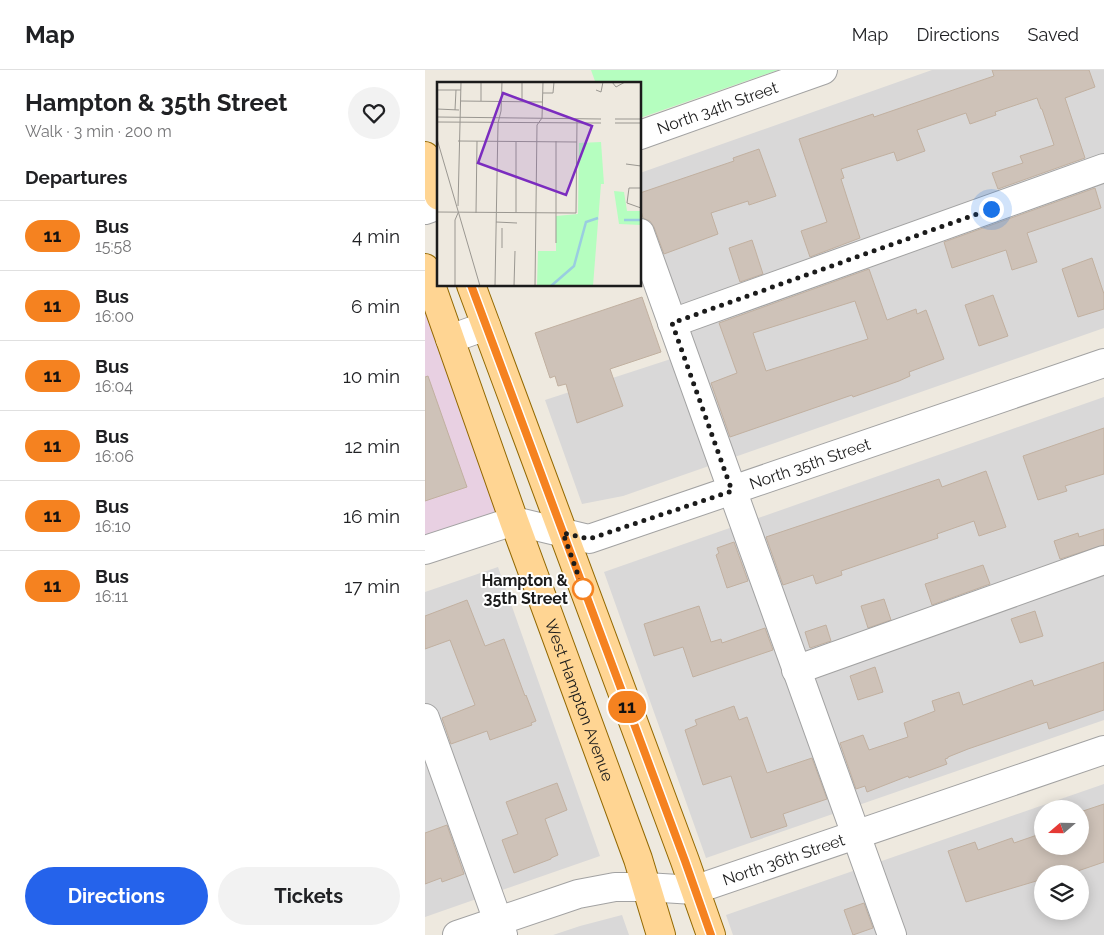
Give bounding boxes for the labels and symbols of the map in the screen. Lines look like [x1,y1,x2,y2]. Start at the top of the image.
street label: North 34th Street [655,78,781,138]
inset map [437,82,641,286]
your location [979,197,1004,222]
street label: North 35th Street [747,434,873,494]
place label: Hampton & 35th Street [481,571,569,608]
marker: Hampton & 35th Street [572,578,594,600]
street label: West Hampton Avenue [541,617,618,784]
line badge: 11 [605,691,649,723]
north arrow [1034,800,1089,855]
street label: North 36th Street [720,830,848,890]

